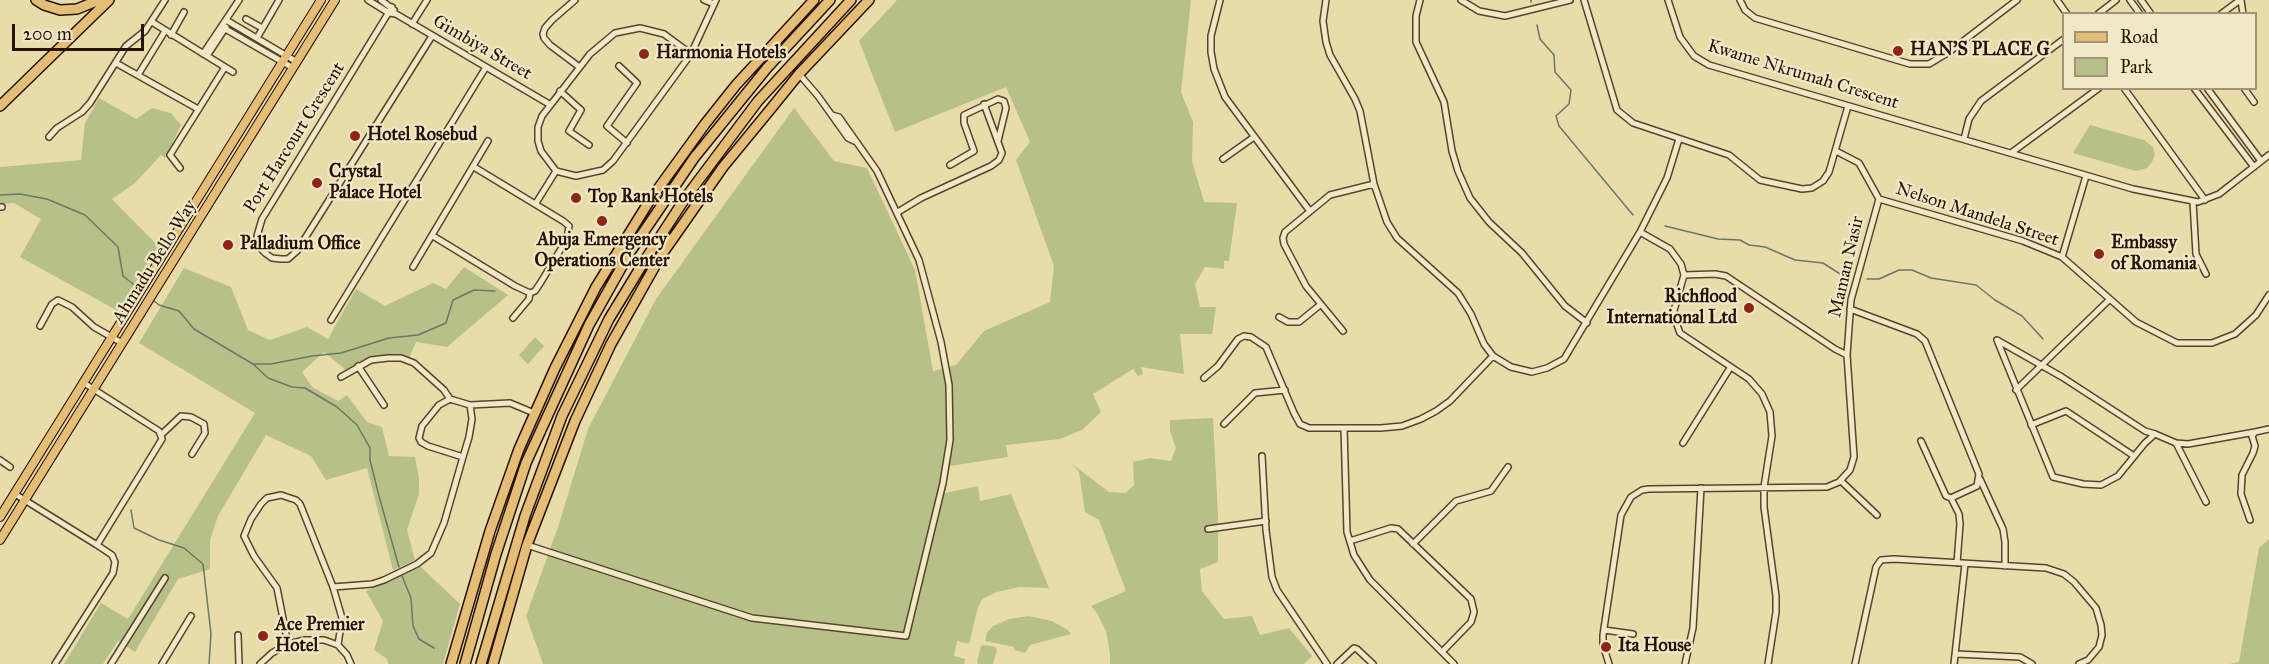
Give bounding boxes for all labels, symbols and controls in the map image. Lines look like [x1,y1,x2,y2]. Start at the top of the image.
street label: Gimbiya Street [429,11,535,85]
scale bar [15,12,147,50]
legend [2062,12,2257,90]
text: 200 m [23,23,72,45]
text: Road [2120,26,2158,48]
street label: Kwame Nkrumah Crescent [1705,36,1901,114]
place label: HAN'S PLACE G [1910,40,2050,62]
place label: Harmonia Hotels [656,43,786,65]
marker: HAN'S PLACE G [1891,44,1905,58]
marker: Harmonia Hotels [637,47,651,61]
text: Park [2120,56,2153,78]
street label: Port Harcourt Crescent [240,59,350,217]
place label: Hotel Rosebud [367,125,477,147]
marker: Hotel Rosebud [348,129,362,143]
place label: Crystal Palace Hotel [329,162,421,204]
marker: Crystal Palace Hotel [310,176,324,190]
street label: Nelson Mandela Street [1893,178,2061,252]
place label: Top Rank Hotels [588,187,713,209]
marker: Top Rank Hotels [569,191,583,205]
street label: Ahmadu Bello Way [108,196,202,328]
marker: Abuja Emergency Operations Center [595,214,609,228]
street label: Maman Nasir [1825,214,1869,320]
place label: Abuja Emergency Operations Center [534,230,670,272]
place label: Embassy of Romania [2111,233,2197,276]
place label: Palladium Office [240,234,360,256]
marker: Palladium Office [221,238,235,252]
marker: Embassy of Romania [2092,247,2106,261]
place label: Richflood International Ltd [1606,287,1737,330]
marker: Richflood International Ltd [1742,301,1756,315]
place label: Ace Premier Hotel [275,615,365,658]
marker: Ace Premier Hotel [256,629,270,643]
place label: Ita House [1618,636,1691,658]
marker: Ita House [1599,640,1613,654]

